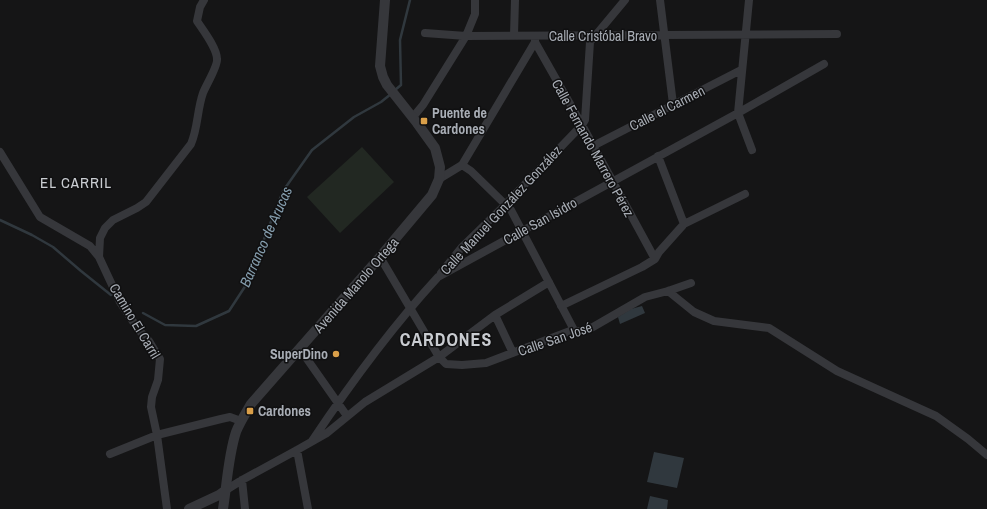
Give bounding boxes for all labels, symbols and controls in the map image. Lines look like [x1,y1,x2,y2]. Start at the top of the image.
street label: Calle Cristóbal Bravo [549,27,657,45]
street label: Calle Fernando Marrero Pérez [548,76,638,220]
street label: Calle el Carmen [626,81,708,135]
place label: Puente de Cardones [432,104,487,138]
marker: Puente de Cardones [419,116,429,126]
street label: Calle Manuel González González [436,141,566,278]
district label: EL CARRIL [40,172,112,193]
water label: Barranco de Arucas [234,183,297,290]
street label: Calle San Isidro [500,193,580,249]
street label: Avenida Manolo Ortega [309,233,403,337]
street label: Camino El Carril [105,280,165,362]
street label: Calle San José [516,318,594,360]
district label: CARDONES [400,327,492,352]
place label: SuperDino [270,345,328,363]
marker: SuperDino [331,349,341,359]
place label: Cardones [258,402,311,420]
marker: Cardones [245,406,255,416]

